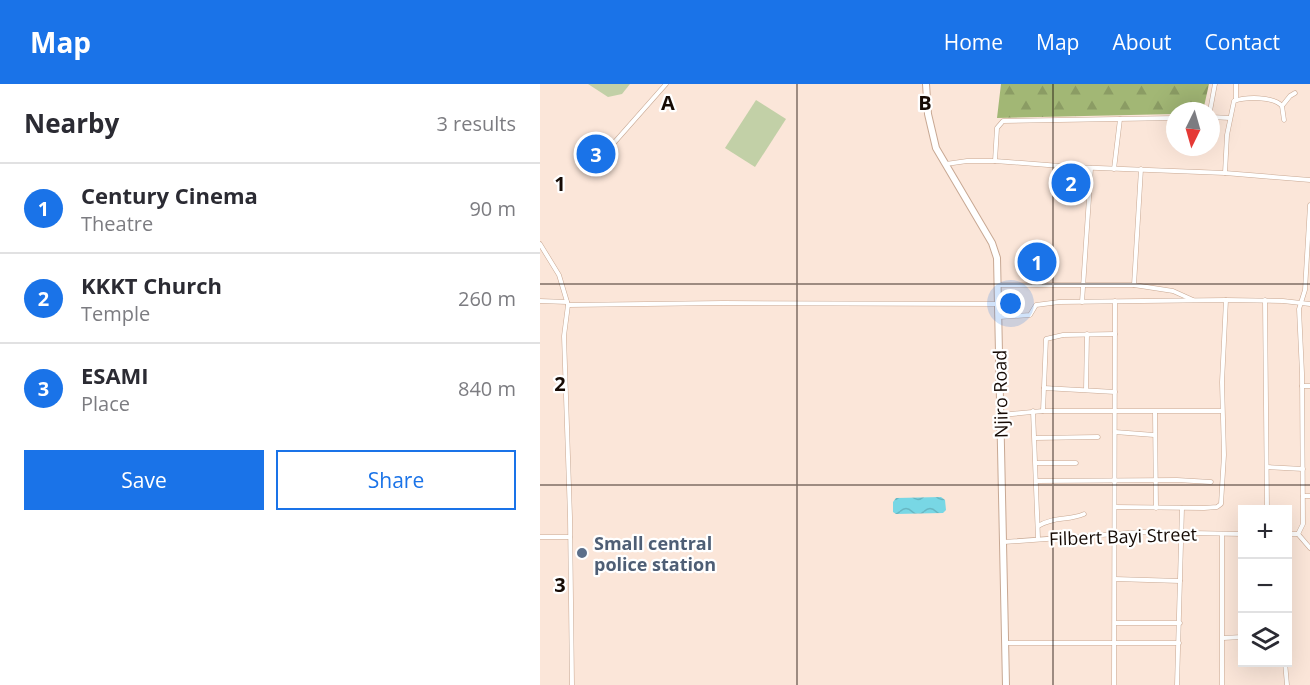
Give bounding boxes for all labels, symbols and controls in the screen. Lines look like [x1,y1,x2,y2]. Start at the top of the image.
text: Map [30,23,91,61]
text: Home [944,28,1003,56]
text: Map [1036,28,1079,56]
text: About [1112,28,1172,56]
text: Contact [1205,28,1280,56]
text: A [661,89,675,116]
text: B [918,89,932,116]
north arrow [1166,102,1220,156]
text: Nearby [24,105,119,141]
text: 3 results [436,110,516,137]
pin: 3 [576,132,616,176]
pin: 2 [1052,160,1090,206]
text: 1 [554,170,566,197]
text: Century Cinema [81,180,258,210]
text: 1 [38,195,49,222]
text: 90 m [469,195,516,222]
text: Theatre [81,210,153,237]
pin: 1 [1018,240,1056,285]
text: KKKT Church [81,270,222,300]
text: 2 [38,285,49,312]
text: 260 m [458,285,516,312]
your location [996,289,1025,318]
text: Temple [81,300,150,327]
street label: Njiro Road [987,350,1013,438]
text: ESAMI [81,360,149,390]
text: 2 [554,370,566,397]
text: 3 [38,375,49,402]
text: 840 m [458,375,516,402]
text: Place [81,390,130,417]
button: Save [24,450,264,510]
button: Share [276,450,516,510]
map controls [1238,505,1292,667]
button: + [1238,505,1292,559]
street label: Filbert Bayi Street [1049,521,1197,551]
place label: Small central police station [594,531,716,576]
marker: Small central police station [575,546,589,560]
button: − [1238,559,1292,613]
text: 3 [554,571,566,598]
button: layers [1238,613,1292,667]

